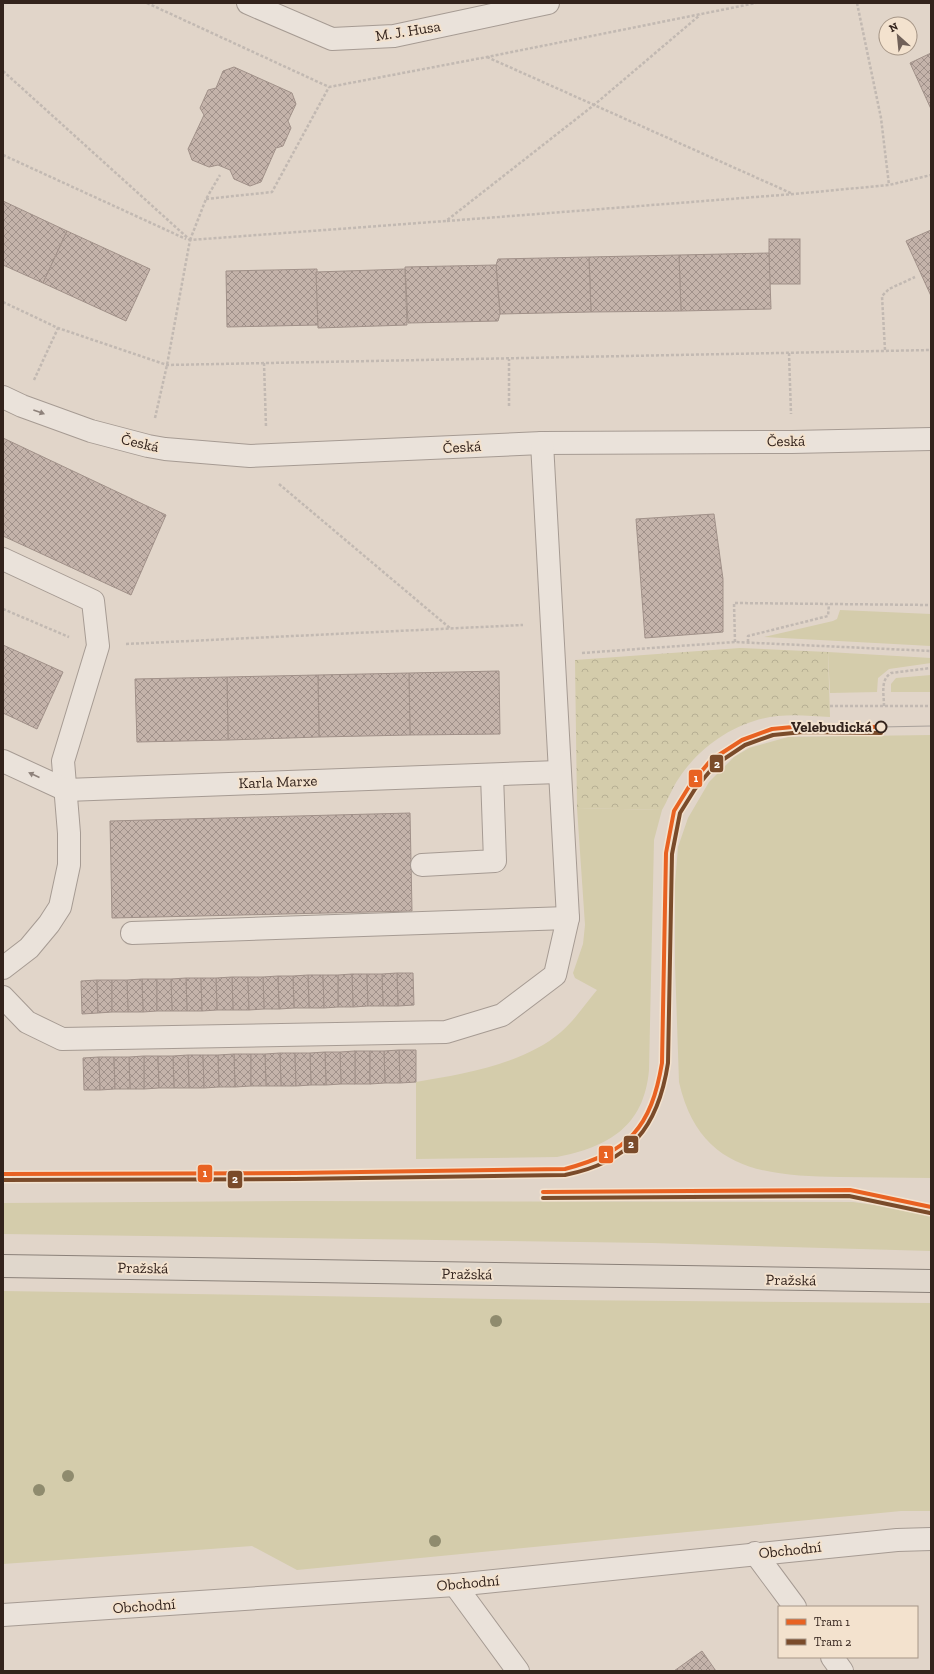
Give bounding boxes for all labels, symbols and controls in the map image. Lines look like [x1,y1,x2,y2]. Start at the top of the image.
north arrow [878,16,918,56]
street label: M. J. Husa [374,17,442,45]
text: N [887,20,901,35]
one-way arrow [33,410,45,416]
street label: Česká [119,430,161,456]
street label: Česká [767,432,805,450]
street label: Česká [442,437,482,457]
place label: Velebudická [791,718,872,736]
marker: Velebudická [874,720,888,734]
line badge: 2 [709,754,724,773]
text: 2 [714,758,720,771]
line badge: 1 [688,769,703,788]
one-way arrow [28,772,40,778]
street label: Karla Marxe [238,772,318,792]
text: 1 [694,772,699,785]
line badge: 2 [623,1135,639,1154]
text: 2 [628,1138,634,1151]
line badge: 1 [598,1145,614,1164]
text: 1 [604,1148,609,1161]
line badge: 1 [197,1164,213,1183]
text: 1 [203,1167,208,1180]
line badge: 2 [227,1170,243,1189]
text: 2 [232,1173,238,1186]
street label: Pražská [117,1259,169,1277]
street label: Pražská [441,1265,493,1283]
street label: Pražská [765,1271,817,1289]
street label: Obchodní [758,1538,822,1562]
street label: Obchodní [436,1571,500,1595]
street label: Obchodní [112,1595,176,1617]
legend [778,1606,918,1658]
text: Tram 1 [814,1615,850,1629]
text: Tram 2 [814,1635,851,1649]

